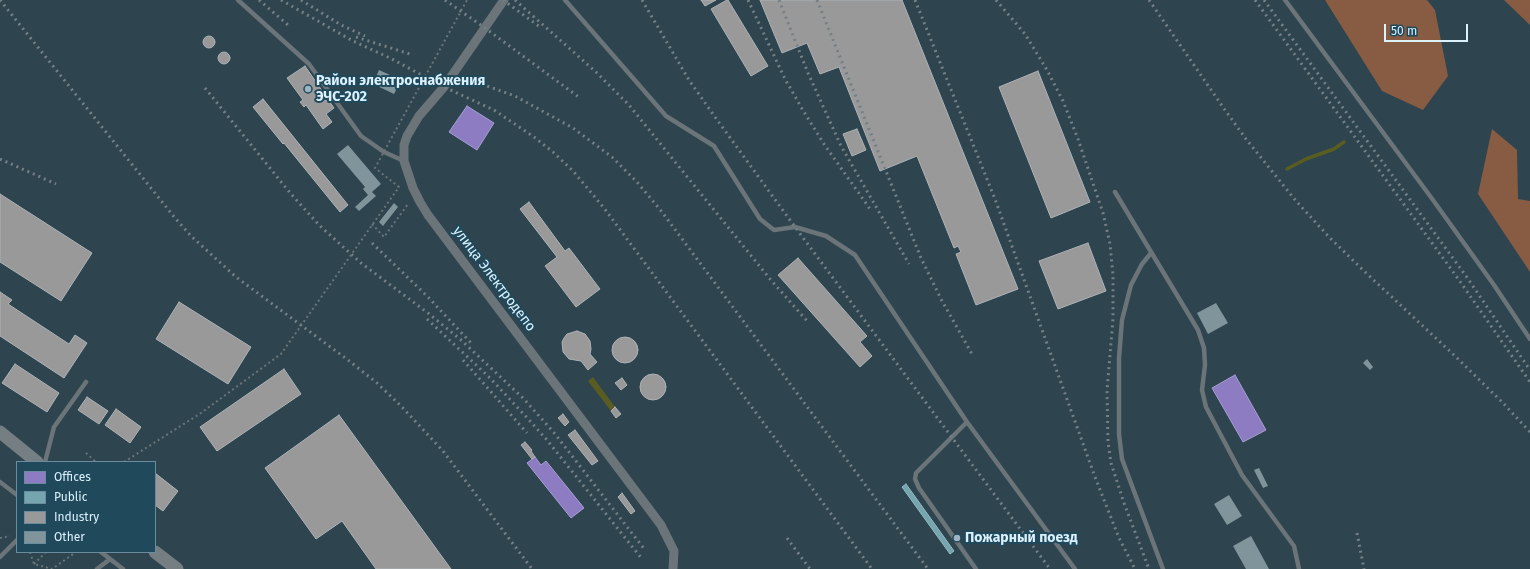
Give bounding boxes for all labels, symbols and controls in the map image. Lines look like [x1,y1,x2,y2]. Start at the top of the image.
scale bar [1386,16,1470,42]
text: 50 m [1391,24,1417,38]
place label: Район электроснабжения ЭЧС-202 [316,73,485,106]
marker: Район электроснабжения ЭЧС-202 [303,84,313,94]
street label: улица Электродепо [449,223,539,335]
legend [16,461,156,553]
text: Offices [54,470,91,484]
text: Public [54,490,87,504]
text: Industry [54,510,99,524]
text: Other [54,530,85,544]
place label: Пожарный поезд [965,530,1077,546]
marker: Пожарный поезд [952,533,962,543]

